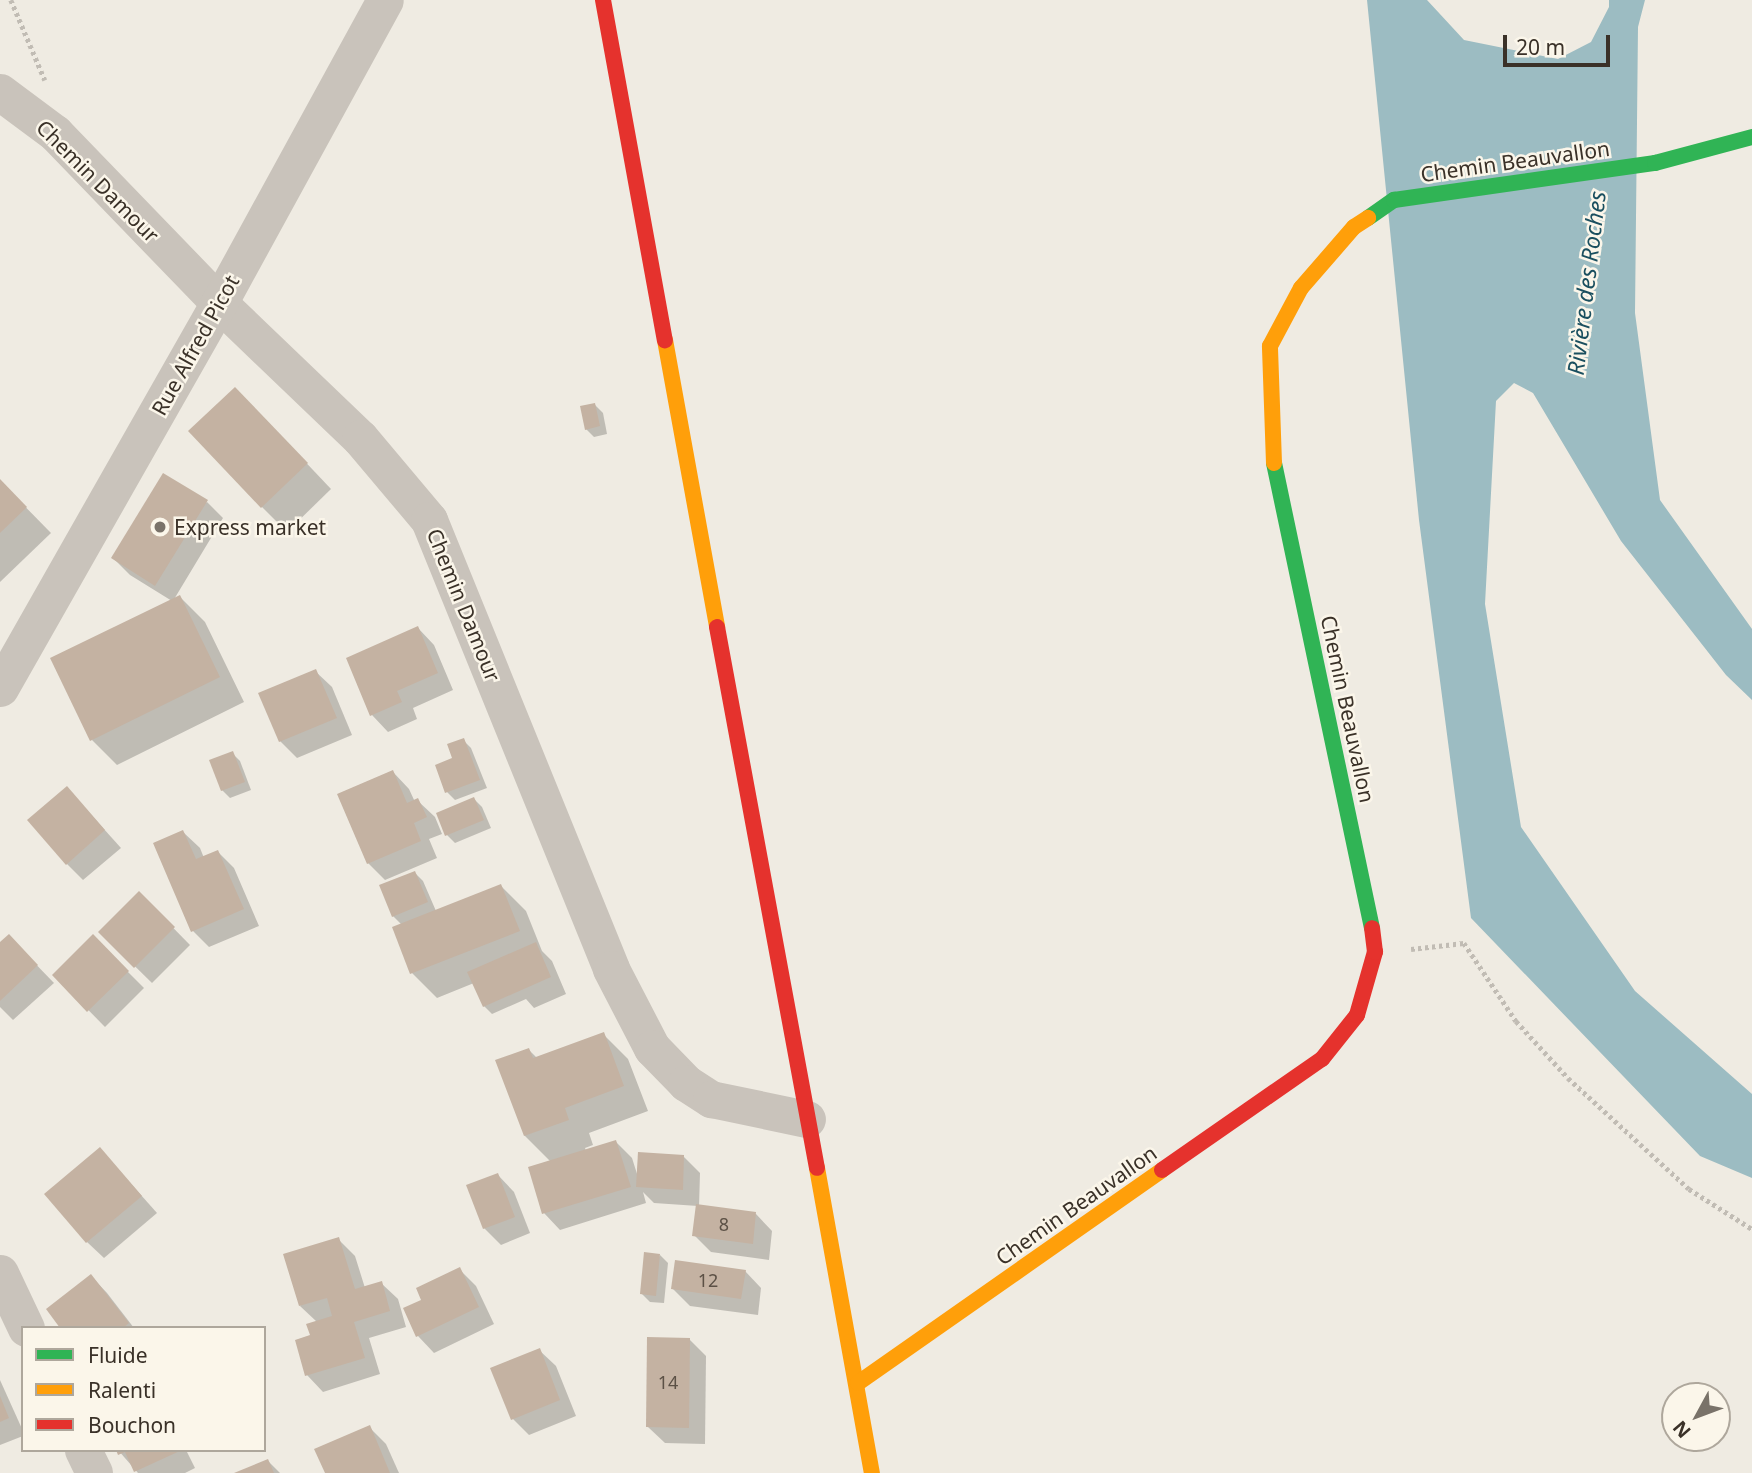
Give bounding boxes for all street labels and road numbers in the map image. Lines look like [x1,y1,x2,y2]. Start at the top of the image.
street label: Chemin Damour [32,115,164,247]
street label: Chemin Beauvallon [1419,135,1611,187]
street label: Rue Alfred Picot [146,271,244,419]
street label: Chemin Damour [422,525,506,685]
street label: Chemin Beauvallon [1316,613,1380,805]
street label: Chemin Beauvallon [991,1140,1161,1270]

